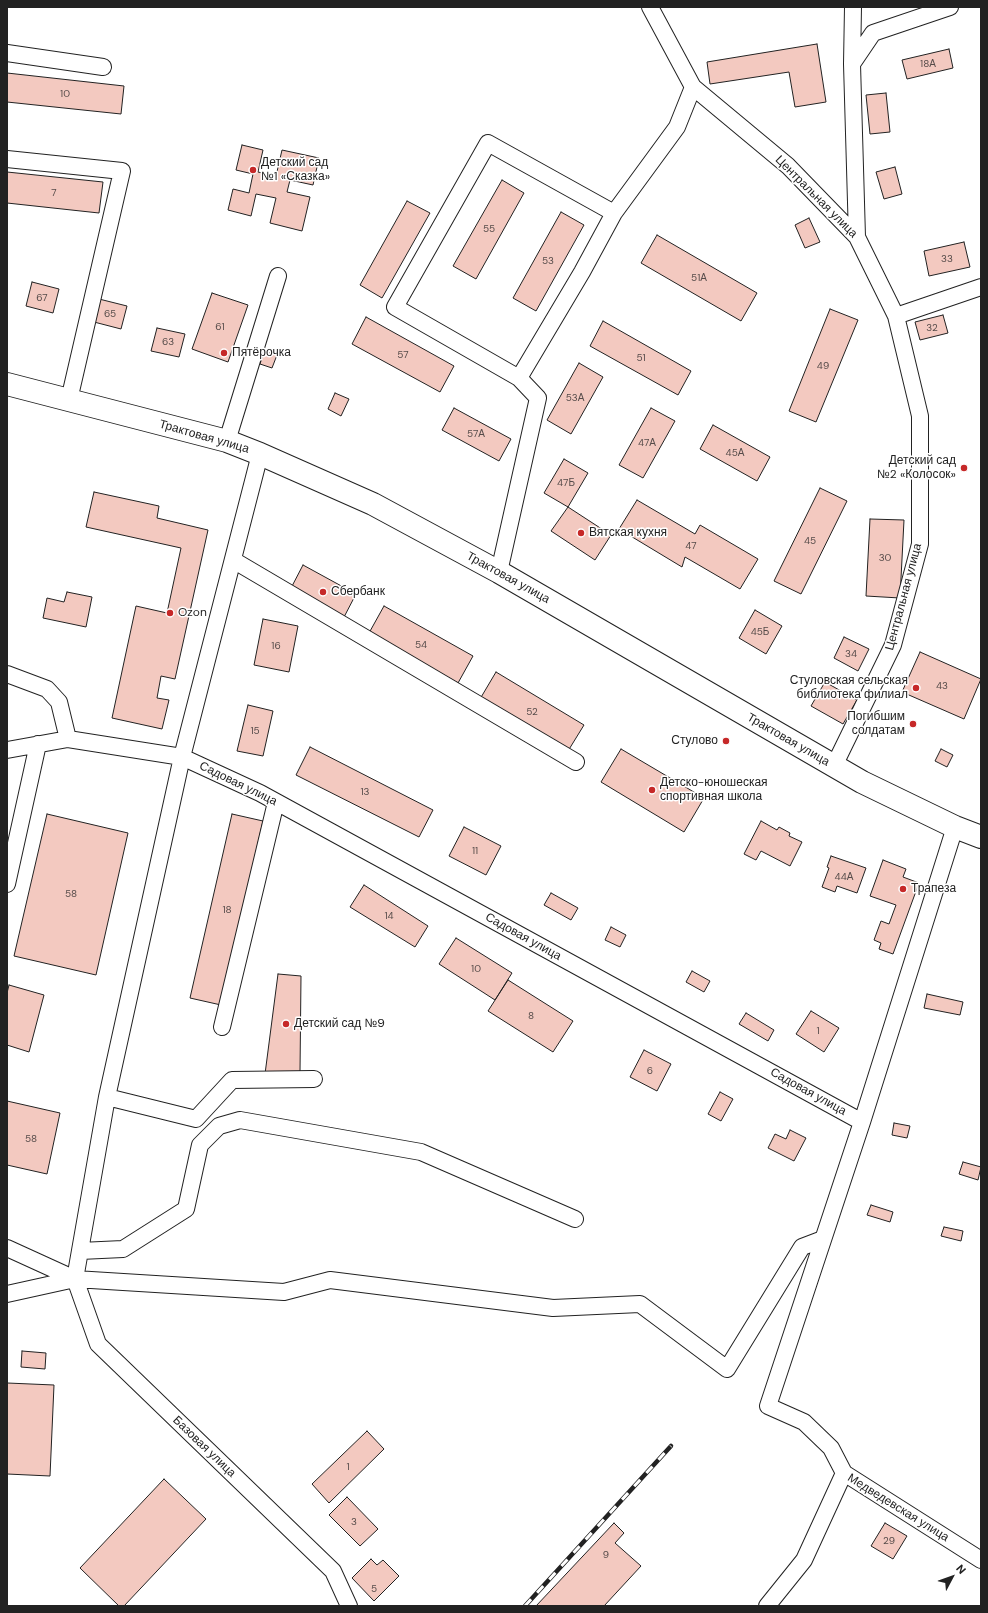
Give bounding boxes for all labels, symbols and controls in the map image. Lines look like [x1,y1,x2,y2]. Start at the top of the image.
house number: 18А [920,58,936,70]
house number: 10 [60,88,70,100]
street label: Центральная улица [772,153,860,241]
place label: Детский сад №1 «Сказка» [261,156,330,184]
marker: Детский сад №1 «Сказка» [248,165,258,175]
house number: 7 [51,187,57,199]
house number: 55 [483,223,495,235]
house number: 33 [941,253,953,265]
house number: 53 [542,255,554,267]
house number: 51А [691,272,707,284]
house number: 67 [36,292,48,304]
house number: 65 [104,308,116,320]
house number: 61 [215,321,225,333]
house number: 32 [926,322,938,334]
house number: 63 [162,336,174,348]
place label: Пятёрочка [232,346,291,360]
marker: Пятёрочка [219,348,229,358]
house number: 57 [397,349,409,361]
house number: 51 [636,352,646,364]
house number: 49 [817,360,829,372]
house number: 53А [566,392,584,404]
street label: Трактовая улица [157,417,251,457]
house number: 57А [467,428,485,440]
house number: 47А [638,437,656,449]
house number: 45А [726,447,744,459]
place label: Детский сад №2 «Колосок» [877,454,956,482]
marker: Детский сад №2 «Колосок» [959,463,969,473]
house number: 47Б [557,477,575,489]
place label: Вятская кухня [589,526,667,540]
marker: Вятская кухня [576,528,586,538]
house number: 45 [804,535,816,547]
house number: 47 [685,540,697,552]
street label: Центральная улица [883,542,925,652]
street label: Трактовая улица [464,549,552,607]
house number: 30 [879,552,891,564]
place label: Сбербанк [331,585,385,599]
marker: Сбербанк [318,587,328,597]
place label: Ozon [178,606,207,620]
marker: Ozon [165,608,175,618]
house number: 45Б [751,626,769,638]
house number: 54 [415,639,427,651]
house number: 16 [271,640,281,652]
house number: 34 [845,648,857,660]
place label: Стуловская сельская библиотека филиал [790,674,908,702]
house number: 43 [936,680,948,692]
marker: Стуловская сельская библиотека филиал [911,683,921,693]
house number: 52 [526,706,538,718]
place label: Погибшим солдатам [847,710,905,738]
street label: Трактовая улица [744,711,832,769]
marker: Погибшим солдатам [908,719,918,729]
house number: 15 [250,725,260,737]
place label: Стулово [671,734,718,748]
marker: Стулово [721,736,731,746]
street label: Садовая улица [197,759,279,809]
place label: Детско-юношеская спортивная школа [660,776,768,804]
marker: Детско-юношеская спортивная школа [647,785,657,795]
house number: 13 [360,786,370,798]
house number: 11 [472,845,478,857]
house number: 44А [835,871,853,883]
place label: Трапеза [911,882,956,896]
marker: Трапеза [898,884,908,894]
house number: 58 [65,888,77,900]
house number: 18 [222,904,232,916]
house number: 14 [384,910,394,922]
street label: Садовая улица [482,910,564,964]
house number: 10 [471,963,481,975]
house number: 8 [528,1010,534,1022]
place label: Детский сад №9 [294,1017,385,1031]
marker: Детский сад №9 [281,1019,291,1029]
house number: 1 [816,1025,820,1037]
house number: 6 [647,1065,653,1077]
street label: Садовая улица [767,1065,849,1119]
house number: 58 [25,1133,37,1145]
street label: Базовая улица [169,1413,239,1481]
house number: 1 [346,1461,350,1473]
street label: Медведевская улица [845,1471,951,1545]
house number: 3 [351,1516,357,1528]
house number: 29 [883,1535,895,1547]
house number: 9 [603,1549,609,1561]
north arrow [932,1557,972,1597]
text: N [953,1562,969,1577]
house number: 5 [371,1583,377,1595]

